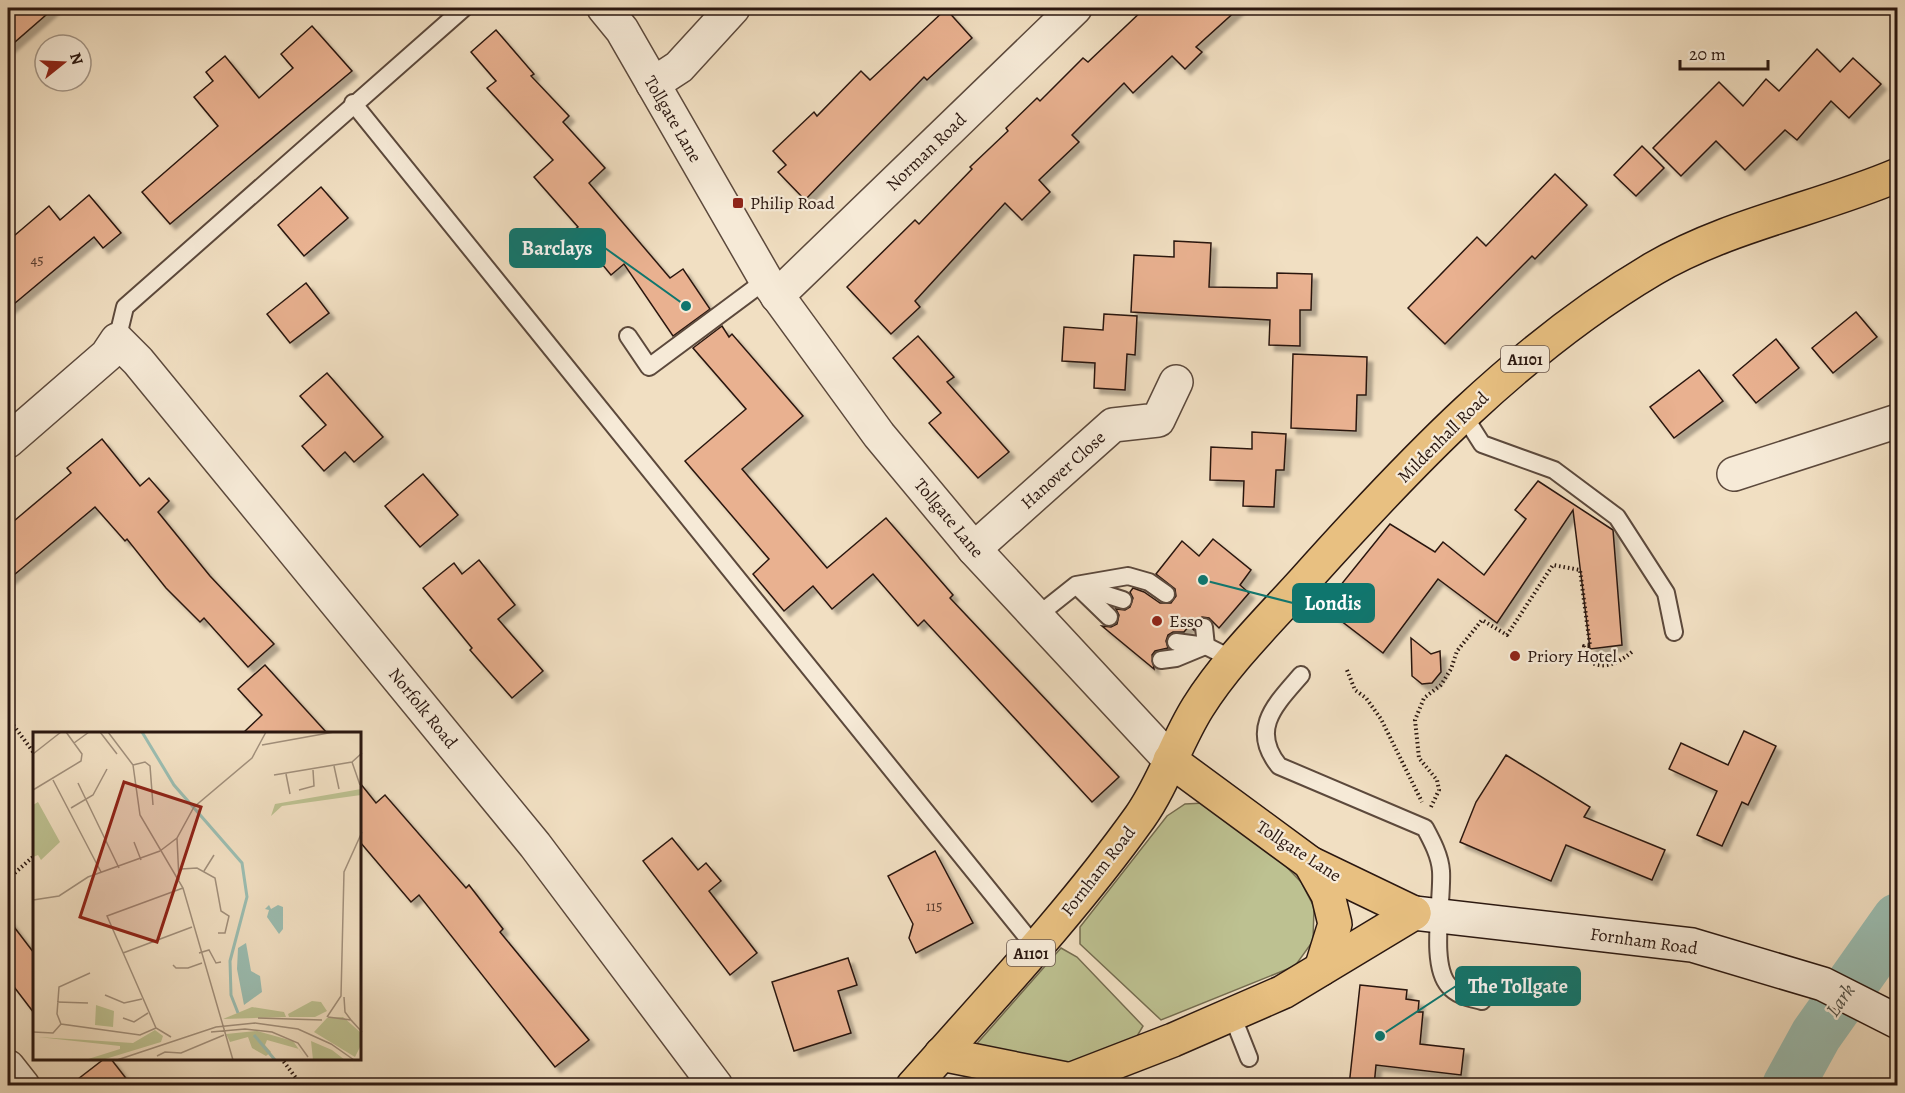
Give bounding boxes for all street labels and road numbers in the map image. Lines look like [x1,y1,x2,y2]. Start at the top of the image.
street label: Tollgate Lane [638,71,708,167]
street label: Norman Road [881,107,972,196]
road number: A1101 [1501,346,1549,372]
street label: Mildenhall Road [1392,386,1494,488]
street label: Hanover Close [1015,426,1111,514]
street label: Tollgate Lane [909,473,989,563]
street label: Norfolk Road [383,663,463,754]
street label: Tollgate Lane [1252,815,1346,887]
street label: Fornham Road [1055,821,1141,921]
street label: Fornham Road [1589,922,1700,960]
road number: A1101 [1007,940,1055,966]

